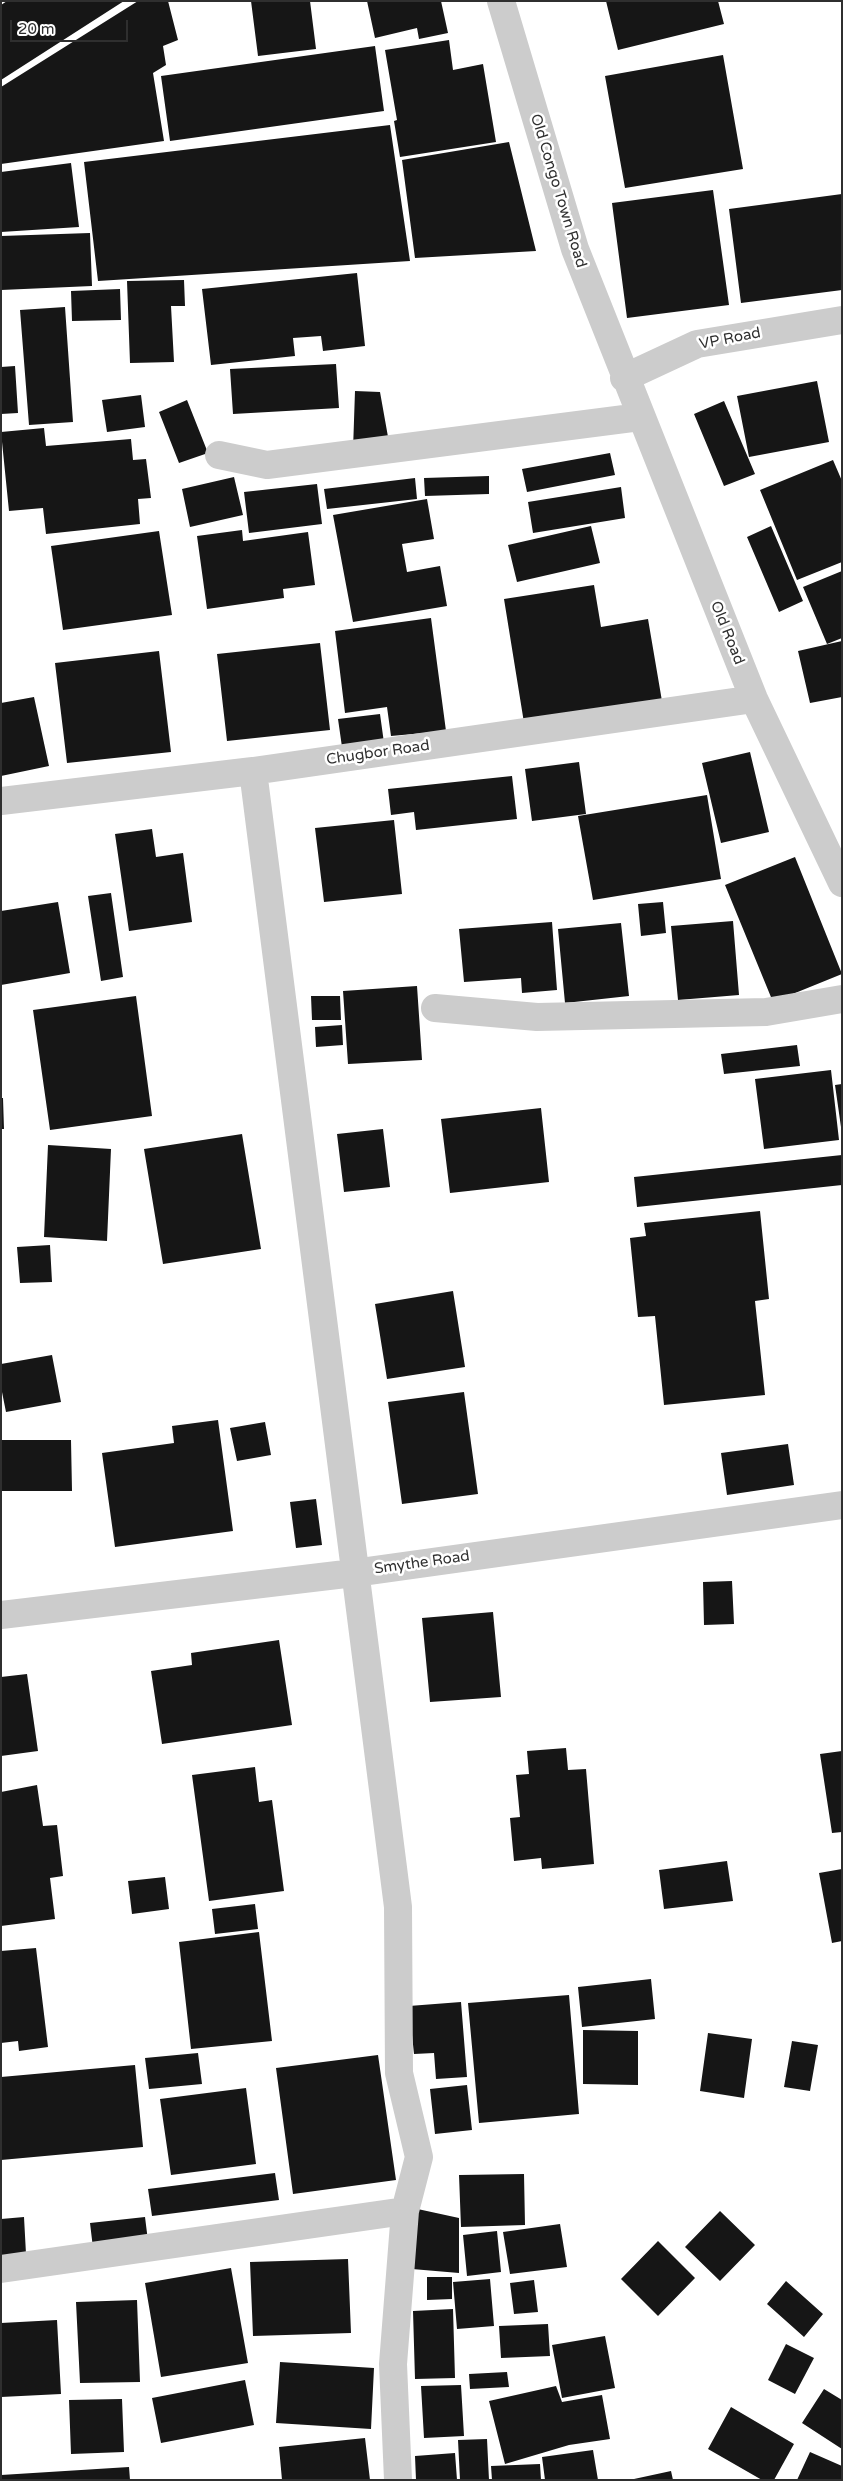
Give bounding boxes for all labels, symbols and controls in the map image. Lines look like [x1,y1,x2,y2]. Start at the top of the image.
scale bar [12,10,130,42]
text: 20 m [18,20,55,38]
street label: Old Congo Town Road [526,112,590,270]
street label: VP Road [698,324,762,354]
street label: Old Road [706,599,748,667]
street label: Chugbor Road [325,737,431,769]
street label: Smythe Road [373,1547,471,1579]

